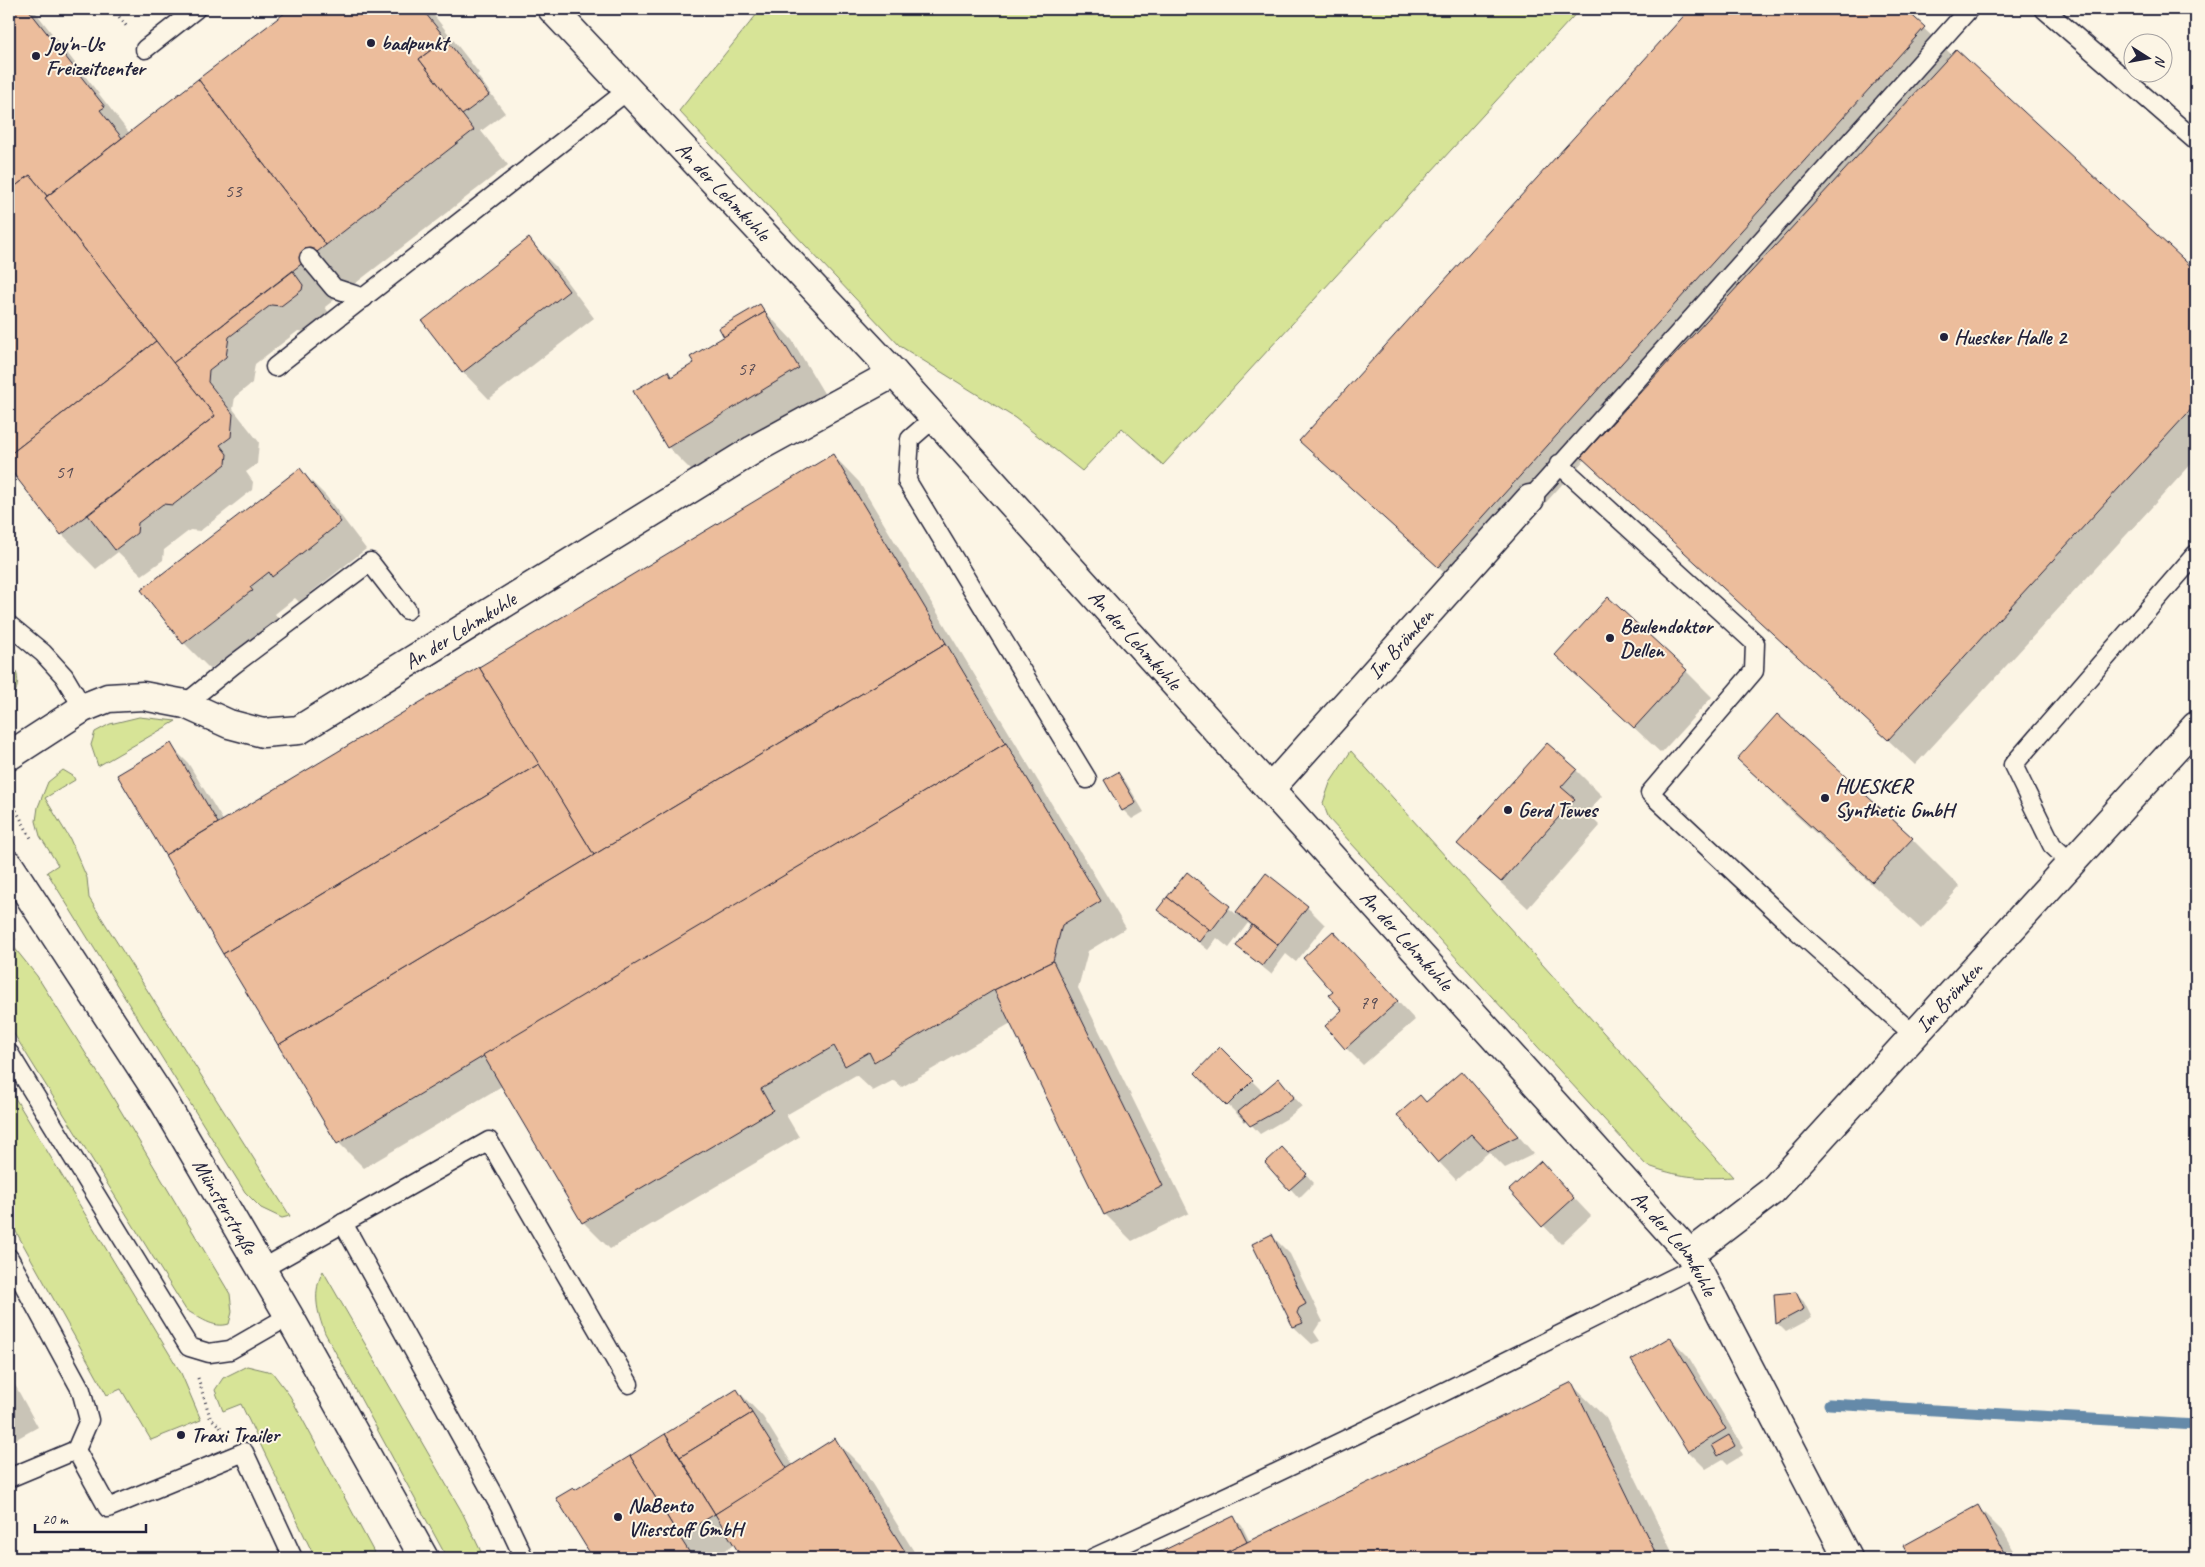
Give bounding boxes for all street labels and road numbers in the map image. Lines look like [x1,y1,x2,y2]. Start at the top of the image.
street label: An der Lehmkuhle [670,136,777,248]
street label: An der Lehmkuhle [1083,584,1189,697]
street label: An der Lehmkuhle [400,585,523,675]
street label: Im Brömken [1362,601,1440,685]
street label: An der Lehmkuhle [1354,885,1460,998]
street label: Im Brömken [1910,955,1989,1038]
street label: Münsterstraße [187,1154,264,1261]
street label: An der Lehmkuhle [1626,1185,1724,1302]

